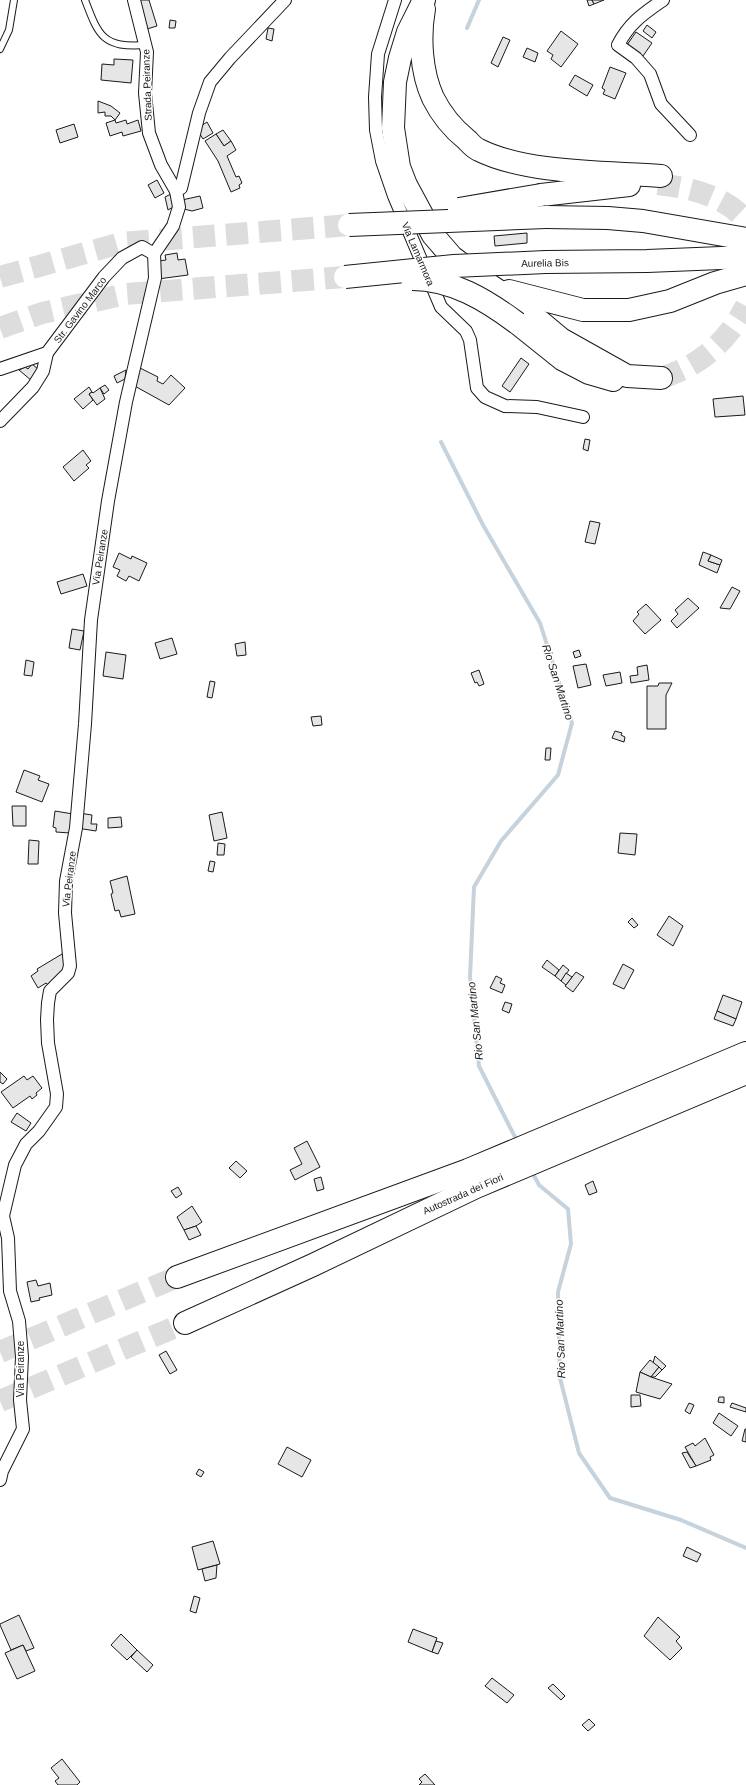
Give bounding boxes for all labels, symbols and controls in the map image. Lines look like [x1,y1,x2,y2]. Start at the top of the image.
street label: Strada Peiranze [140,49,154,121]
street label: Via Lamarmora [400,220,437,288]
street label: Aurelia Bis [521,257,569,269]
street label: Str. Gavino Marco [52,274,109,345]
street label: Via Peiranze [90,528,110,586]
water label: Rio San Martino [540,643,576,721]
street label: Via Peiranze [60,850,78,908]
water label: Rio San Martino [465,981,485,1061]
street label: Autostrada dei Fiori [421,1171,505,1217]
water label: Rio San Martino [553,1299,567,1379]
street label: Via Peiranze [15,1340,26,1397]

